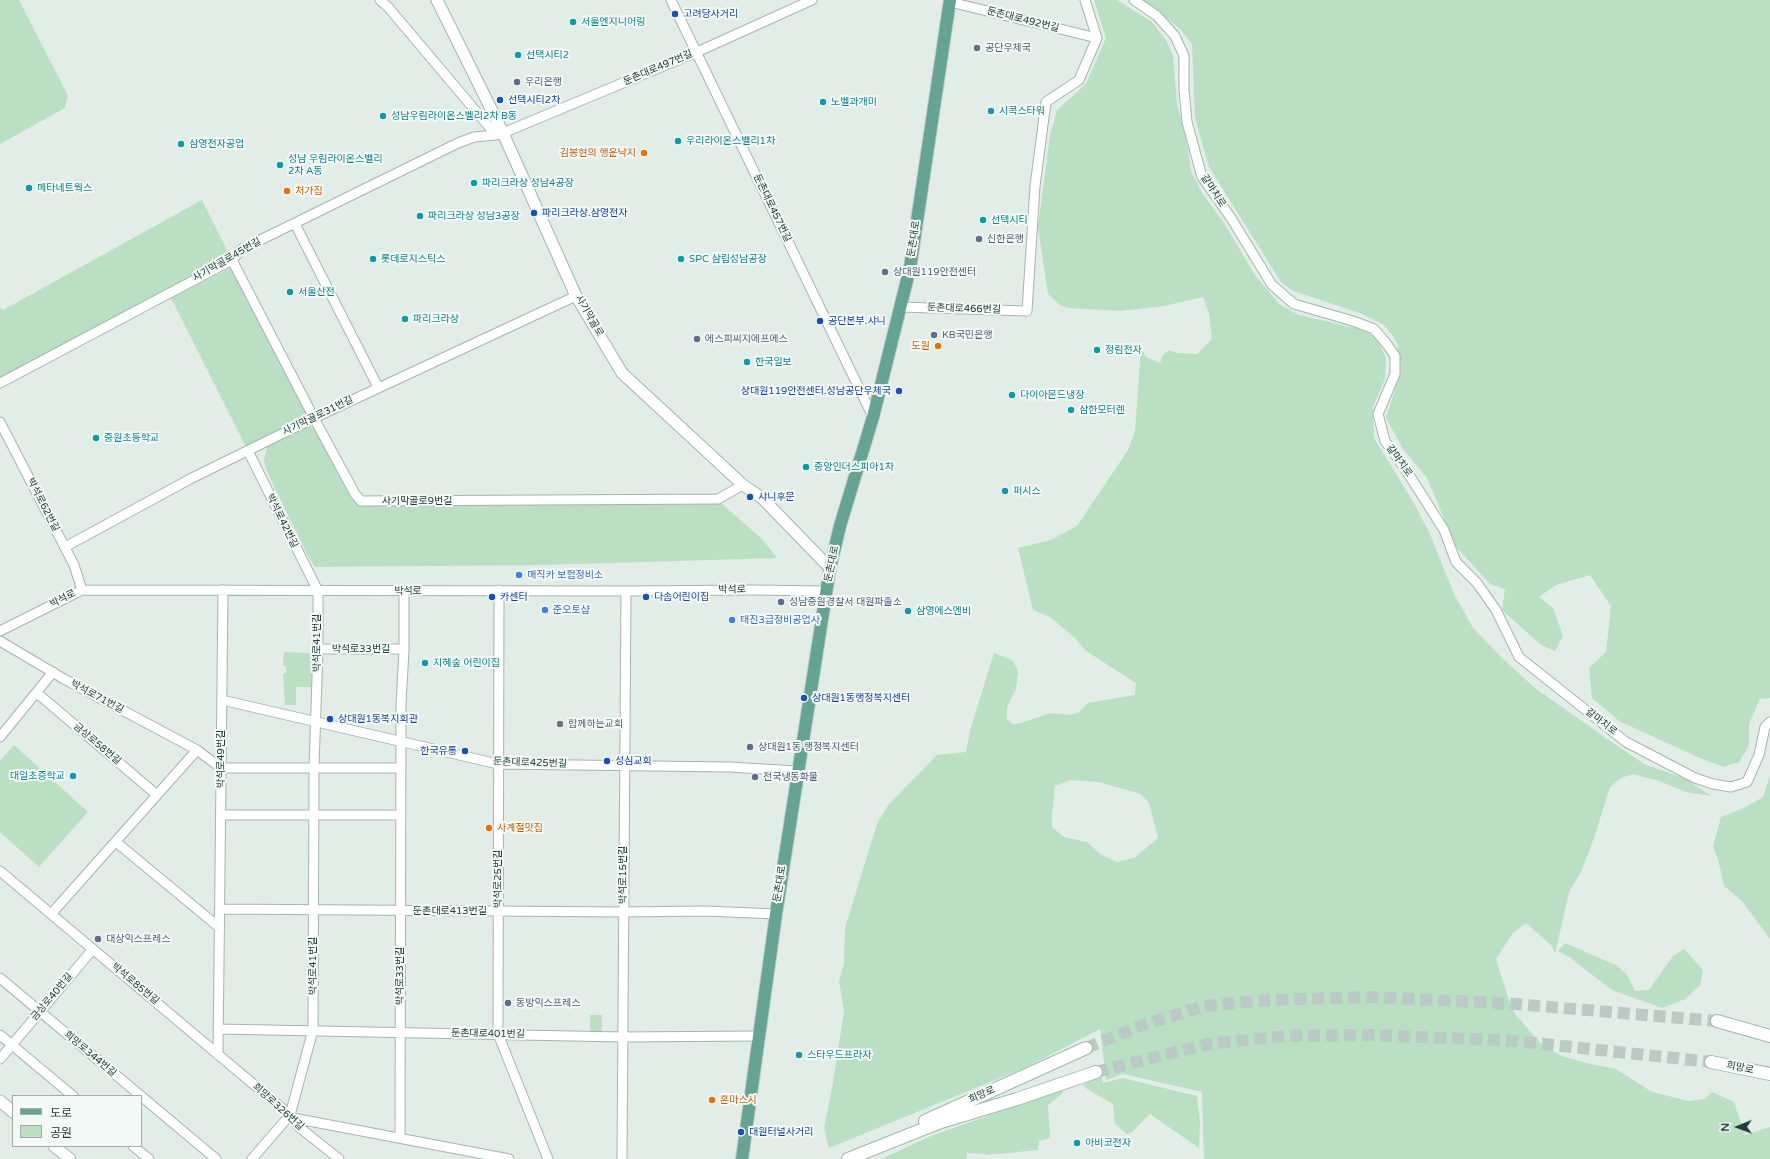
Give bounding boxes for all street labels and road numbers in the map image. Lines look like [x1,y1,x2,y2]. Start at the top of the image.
street label: 둔촌대로492번길 [986,5,1060,35]
street label: 둔촌대로497번길 [622,48,694,88]
street label: 둔촌대로457번길 [750,172,794,244]
street label: 갈마치로 [1198,172,1228,210]
street label: 둔촌대로 [905,220,923,258]
street label: 사기막골로45번길 [191,236,263,284]
street label: 사기막골로 [572,293,606,339]
street label: 둔촌대로466번길 [927,302,1001,316]
street label: 사기막골로31번길 [281,394,355,438]
street label: 갈마치로 [1383,443,1415,479]
street label: 박석로62번길 [24,476,62,534]
street label: 박석로42번길 [264,492,300,550]
street label: 사기막골로9번길 [382,495,452,507]
street label: 둔촌대로 [822,545,842,583]
street label: 박석로 [718,584,746,596]
street label: 박석로 [394,585,422,597]
street label: 박석로 [48,587,78,611]
street label: 박석로41번길 [311,614,323,672]
street label: 박석로33번길 [332,643,390,655]
street label: 박석로71번길 [68,678,126,716]
street label: 갈마치로 [1583,706,1619,738]
street label: 금상로58번길 [71,721,123,767]
street label: 박석로49번길 [215,730,227,788]
street label: 둔촌대로425번길 [493,756,567,770]
street label: 박석로15번길 [617,846,629,904]
street label: 박석로25번길 [492,850,504,908]
street label: 둔촌대로 [771,865,789,903]
street label: 둔촌대로413번길 [413,905,487,917]
street label: 박석로41번길 [307,937,319,995]
street label: 박석로33번길 [394,947,406,1005]
street label: 박석로85번길 [109,961,161,1007]
street label: 금상로40번길 [29,971,75,1023]
street label: 둔촌대로401번길 [451,1027,525,1041]
street label: 희망로344번길 [61,1029,119,1079]
street label: 희망로 [1725,1059,1755,1077]
street label: 희망로326번길 [250,1081,306,1133]
street label: 희망로 [967,1084,997,1106]

